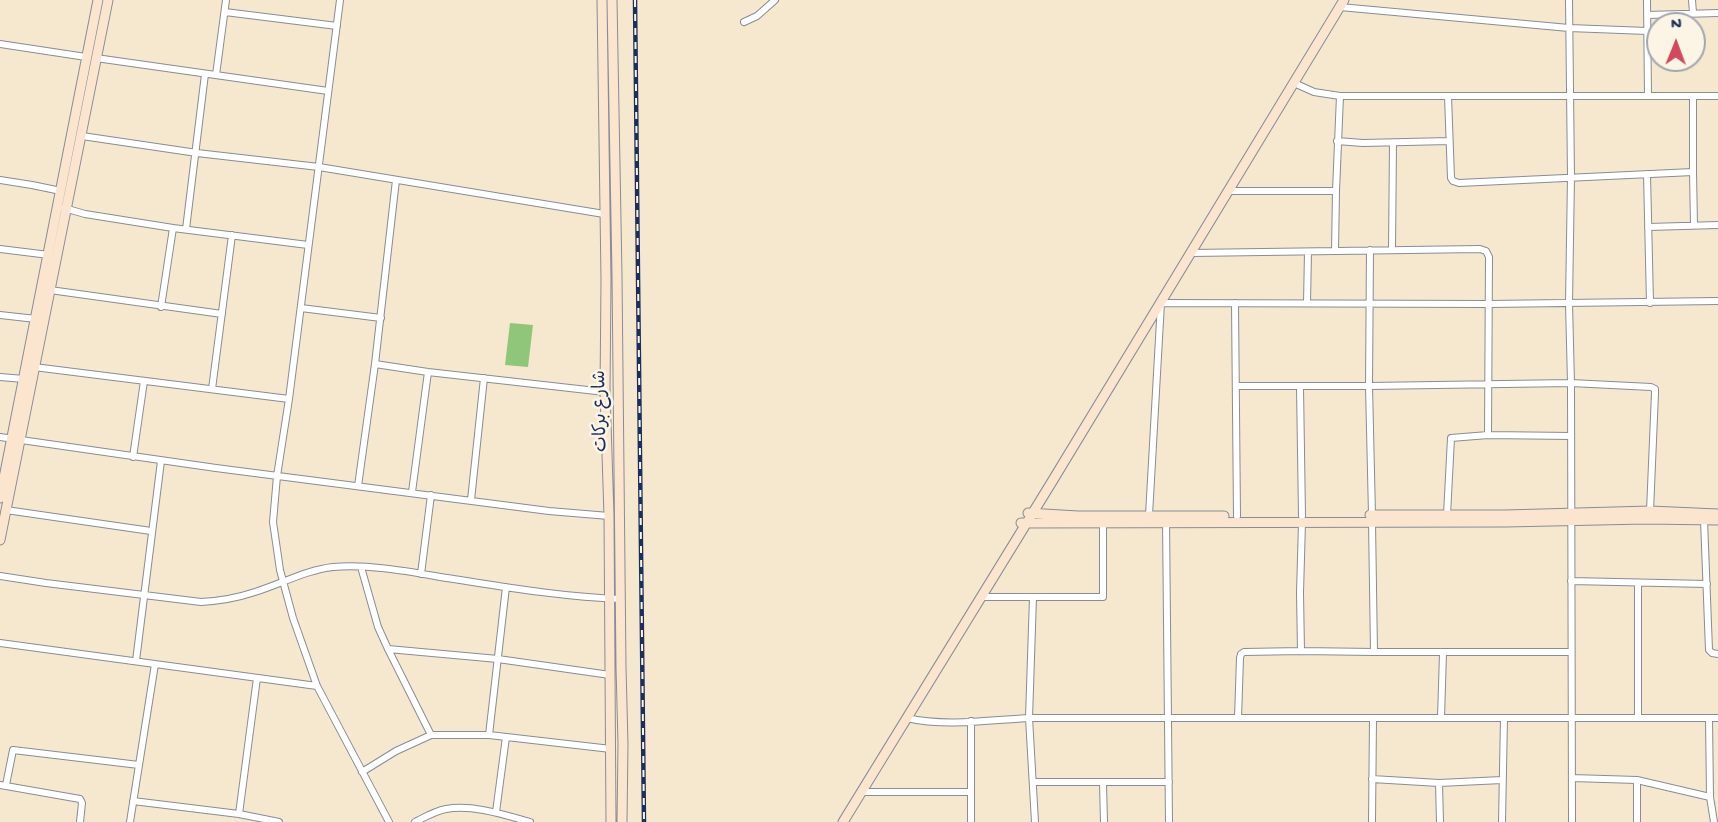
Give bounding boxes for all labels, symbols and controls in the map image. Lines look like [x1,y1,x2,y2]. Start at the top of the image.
north arrow [1646,12,1706,72]
text: N [1671,16,1682,35]
street label: شارع بركات [590,370,614,452]

